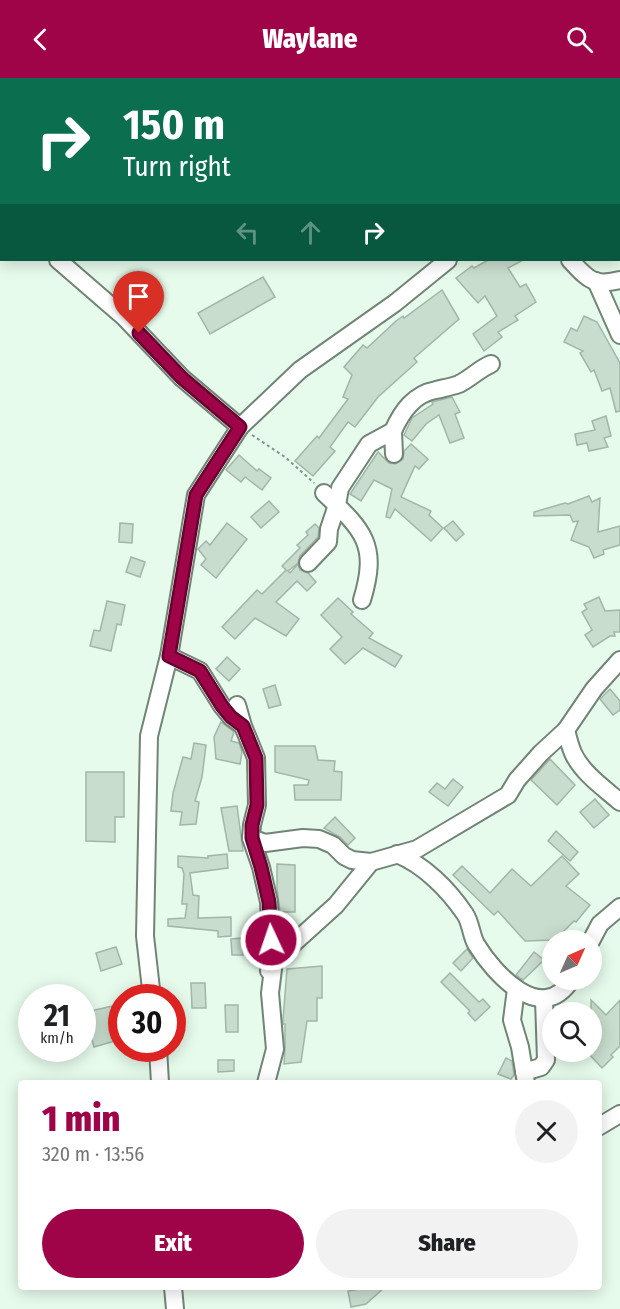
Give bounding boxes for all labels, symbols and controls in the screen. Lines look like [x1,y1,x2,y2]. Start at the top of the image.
icon: back [24,23,57,56]
text: Waylane [262,23,358,55]
icon: search [563,23,596,56]
text: 150 m [123,100,225,150]
icon: right [24,102,102,180]
text: Turn right [123,151,231,183]
icon: left [231,216,264,249]
icon: ahead [294,216,327,249]
icon: right [357,216,390,249]
pin [113,271,164,333]
icon: arrive [122,280,155,313]
position arrow [239,908,303,972]
north arrow [542,930,602,990]
map controls [542,930,602,1062]
speed limit sign: 30 [108,984,186,1062]
text: 21 [44,998,70,1034]
button: search [542,1002,602,1062]
text: km/h [40,1029,74,1047]
text: 1 min [42,1097,120,1141]
button: close [515,1100,578,1163]
text: 320 m · 13:56 [42,1142,144,1166]
button: Exit [42,1209,304,1278]
button: Share [316,1209,578,1278]

